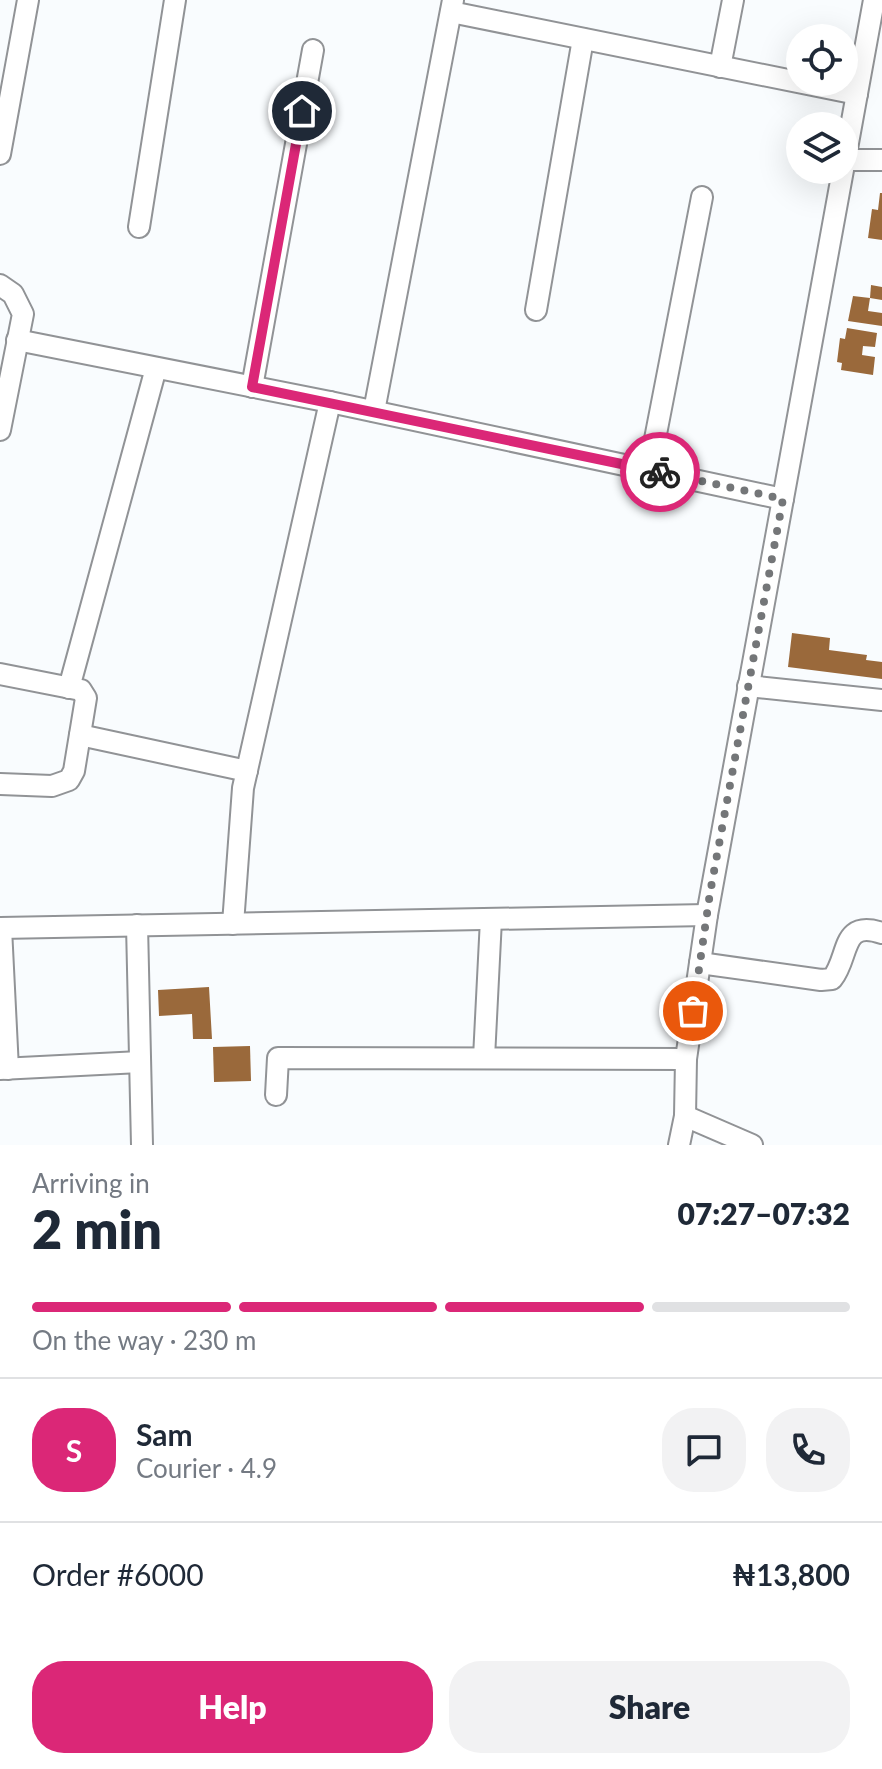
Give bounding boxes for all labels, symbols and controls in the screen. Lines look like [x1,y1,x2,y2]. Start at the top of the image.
map controls [786,24,858,184]
button: locate [786,24,858,96]
pin [268,77,336,145]
icon: home [280,89,324,133]
button: layers [786,112,858,184]
courier [620,432,700,512]
icon: bike [638,450,682,494]
pin [659,977,727,1045]
icon: bag [671,989,715,1033]
text: Arriving in [32,1167,150,1199]
text: 07:27–07:32 [677,1195,850,1231]
text: 2 min [32,1198,162,1260]
text: On the way · 230 m [32,1324,256,1356]
button: chat [662,1408,746,1492]
button: phone [766,1408,850,1492]
text: Sam [136,1416,193,1452]
text: S [66,1432,82,1468]
text: Courier · 4.9 [136,1452,277,1484]
text: Order #6000 [32,1556,204,1592]
text: ₦13,800 [732,1556,850,1592]
button: Help [32,1661,433,1753]
button: Share [449,1661,850,1753]

